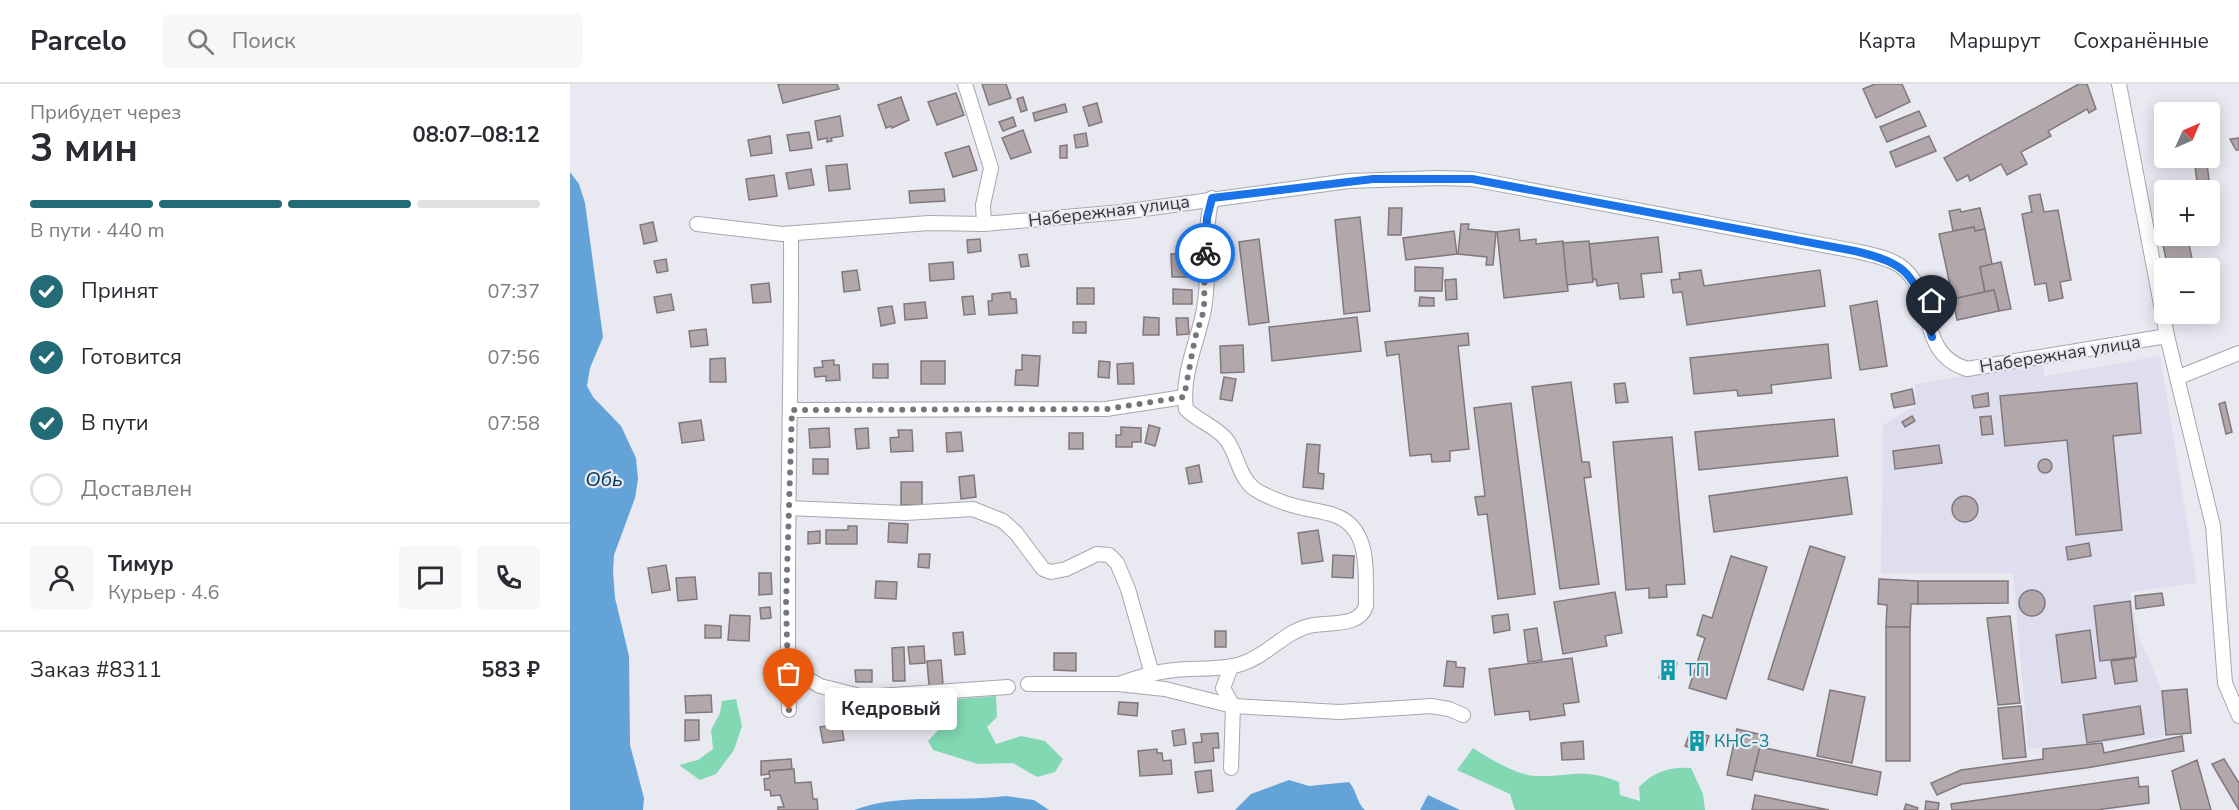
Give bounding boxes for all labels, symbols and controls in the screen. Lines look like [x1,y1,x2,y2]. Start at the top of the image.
search box [163,14,583,68]
text: Parcelo [30,22,127,60]
icon: search [184,25,217,58]
text: Поиск [232,26,296,56]
text: Карта [1858,27,1916,55]
text: Маршрут [1949,27,2040,55]
text: Сохранённые [2073,27,2209,55]
text: Прибудет через [30,99,181,126]
north arrow [2154,102,2220,168]
map controls [2154,102,2220,324]
text: 08:07–08:12 [412,120,540,150]
text: 3 мин [30,122,138,175]
button: + [2154,180,2220,246]
street label: Набережная улица [1027,189,1191,233]
text: В пути · 440 m [30,217,165,244]
courier [1175,223,1235,283]
icon: bike [1189,237,1222,270]
button: − [2154,258,2220,324]
icon: check [30,275,63,308]
pin [1906,275,1957,337]
text: Принят [81,276,158,306]
text: 07:37 [487,278,540,305]
icon: home [1915,284,1948,317]
street label: Набережная улица [1978,329,2142,379]
icon: check [30,341,63,374]
text: Готовится [81,342,182,372]
text: 07:56 [487,344,540,371]
icon: check [30,407,63,440]
text: В пути [81,408,149,438]
text: 07:58 [487,410,540,437]
water label: Обь [585,466,623,493]
text: Доставлен [81,474,192,504]
button: person [30,546,93,609]
button: chat [399,546,462,609]
button: phone [477,546,540,609]
text: Тимур [108,549,174,579]
text: Курьер · 4.6 [108,579,220,606]
pin [763,648,814,710]
text: Заказ #8311 [30,655,162,685]
text: 583 ₽ [481,655,540,685]
icon: bag [772,657,805,690]
building icon: ТП [1656,658,1680,682]
place label: ТП [1685,658,1709,682]
callout: Кедровый [825,689,957,731]
text: Кедровый [841,695,941,722]
building icon: КНС-3 [1685,729,1709,753]
place label: КНС-3 [1714,729,1770,753]

